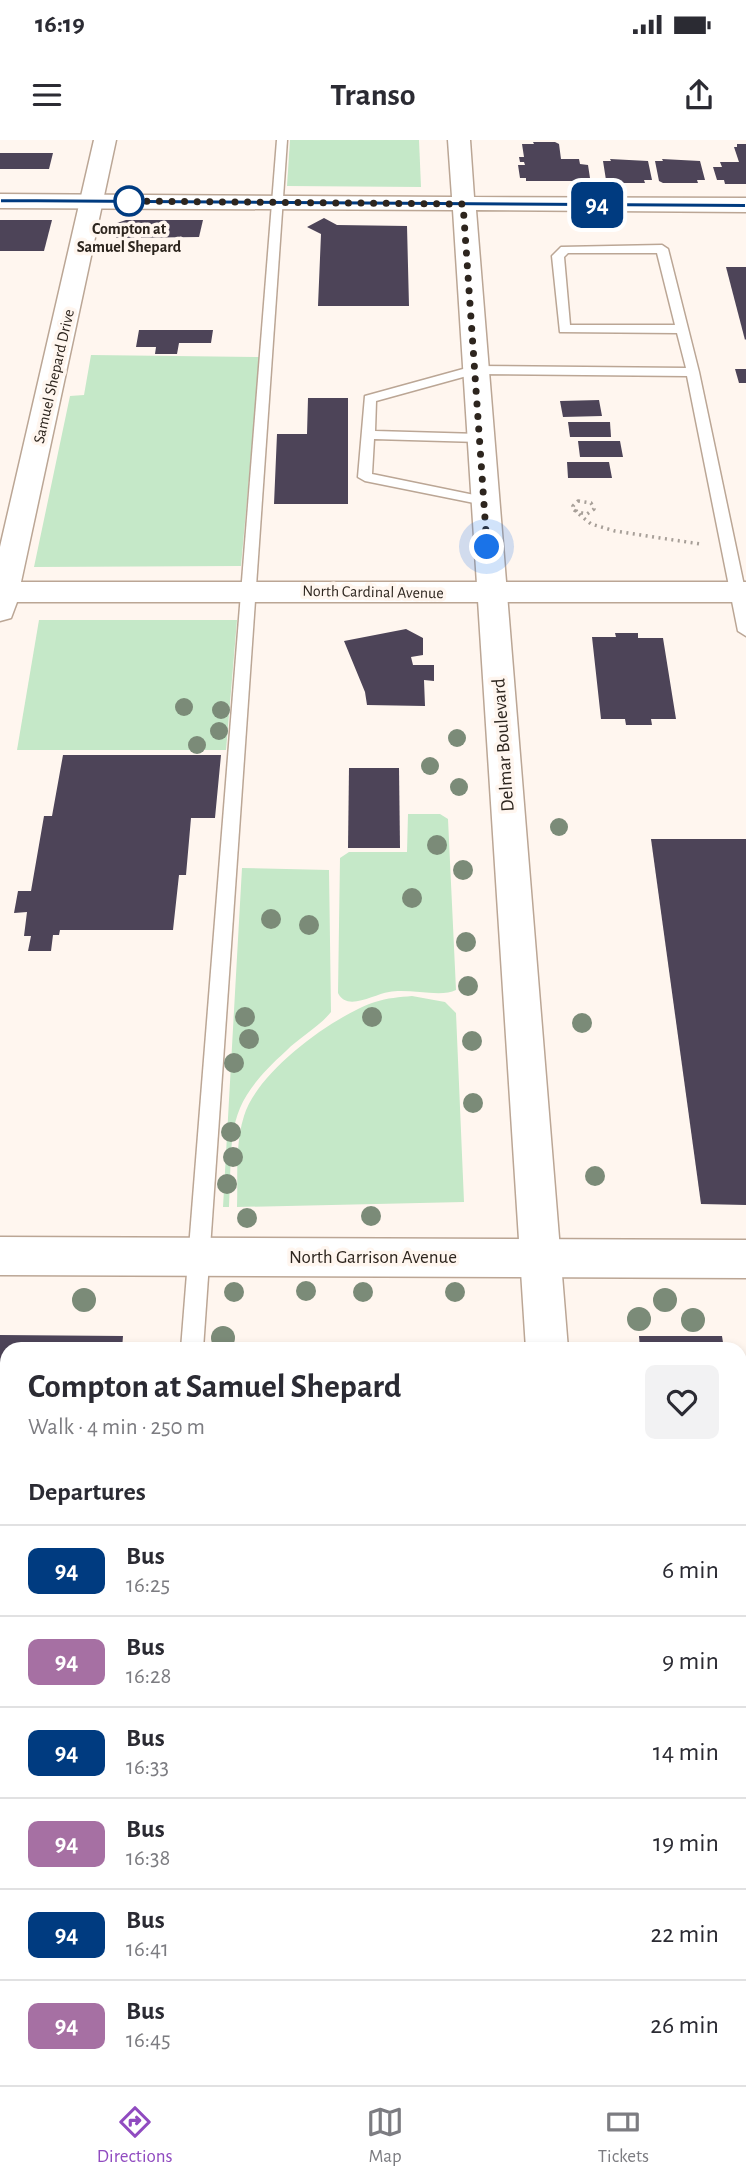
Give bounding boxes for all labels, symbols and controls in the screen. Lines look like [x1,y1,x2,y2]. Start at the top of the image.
text: 16:19 [35,11,85,37]
icon: menu [28,76,66,114]
icon: share [680,76,718,114]
text: Transo [330,79,416,111]
line badge: 94 [566,182,628,228]
marker: Compton at Samuel Shepard [114,186,144,216]
text: 94 [585,193,609,217]
place label: Compton at Samuel Shepard [77,221,182,255]
street label: Samuel Shepard Drive [31,308,77,445]
your location [469,529,504,564]
street label: North Cardinal Avenue [302,583,444,601]
street label: Delmar Boulevard [489,677,518,812]
street label: North Garrison Avenue [289,1248,457,1267]
button: heart [645,1365,719,1439]
text: Compton at Samuel Shepard [28,1371,401,1404]
text: Walk · 4 min · 250 m [28,1416,205,1439]
text: Departures [28,1479,146,1505]
text: Bus [126,1543,165,1569]
text: 6 min [662,1557,719,1583]
text: 94 [55,1559,78,1583]
text: 16:25 [126,1574,170,1597]
text: Bus [126,1634,165,1660]
text: 9 min [662,1648,719,1674]
text: 94 [55,1650,78,1674]
text: 16:28 [126,1665,171,1688]
text: Bus [126,1725,165,1751]
text: 14 min [653,1739,719,1765]
text: 94 [55,1741,78,1765]
text: 16:33 [126,1756,169,1779]
text: Bus [126,1816,165,1842]
text: 19 min [653,1830,719,1856]
text: 94 [55,1832,78,1856]
text: 16:38 [126,1847,170,1870]
text: Bus [126,1907,165,1933]
text: 22 min [651,1921,719,1947]
text: 94 [55,1923,78,1947]
text: 16:41 [126,1938,169,1961]
text: Bus [126,1998,165,2024]
text: 26 min [650,2012,719,2038]
text: 94 [55,2014,78,2038]
text: 16:45 [126,2029,171,2052]
tab: Directions [97,2103,173,2168]
tab: Map [366,2103,404,2168]
tab: Tickets [598,2103,649,2168]

